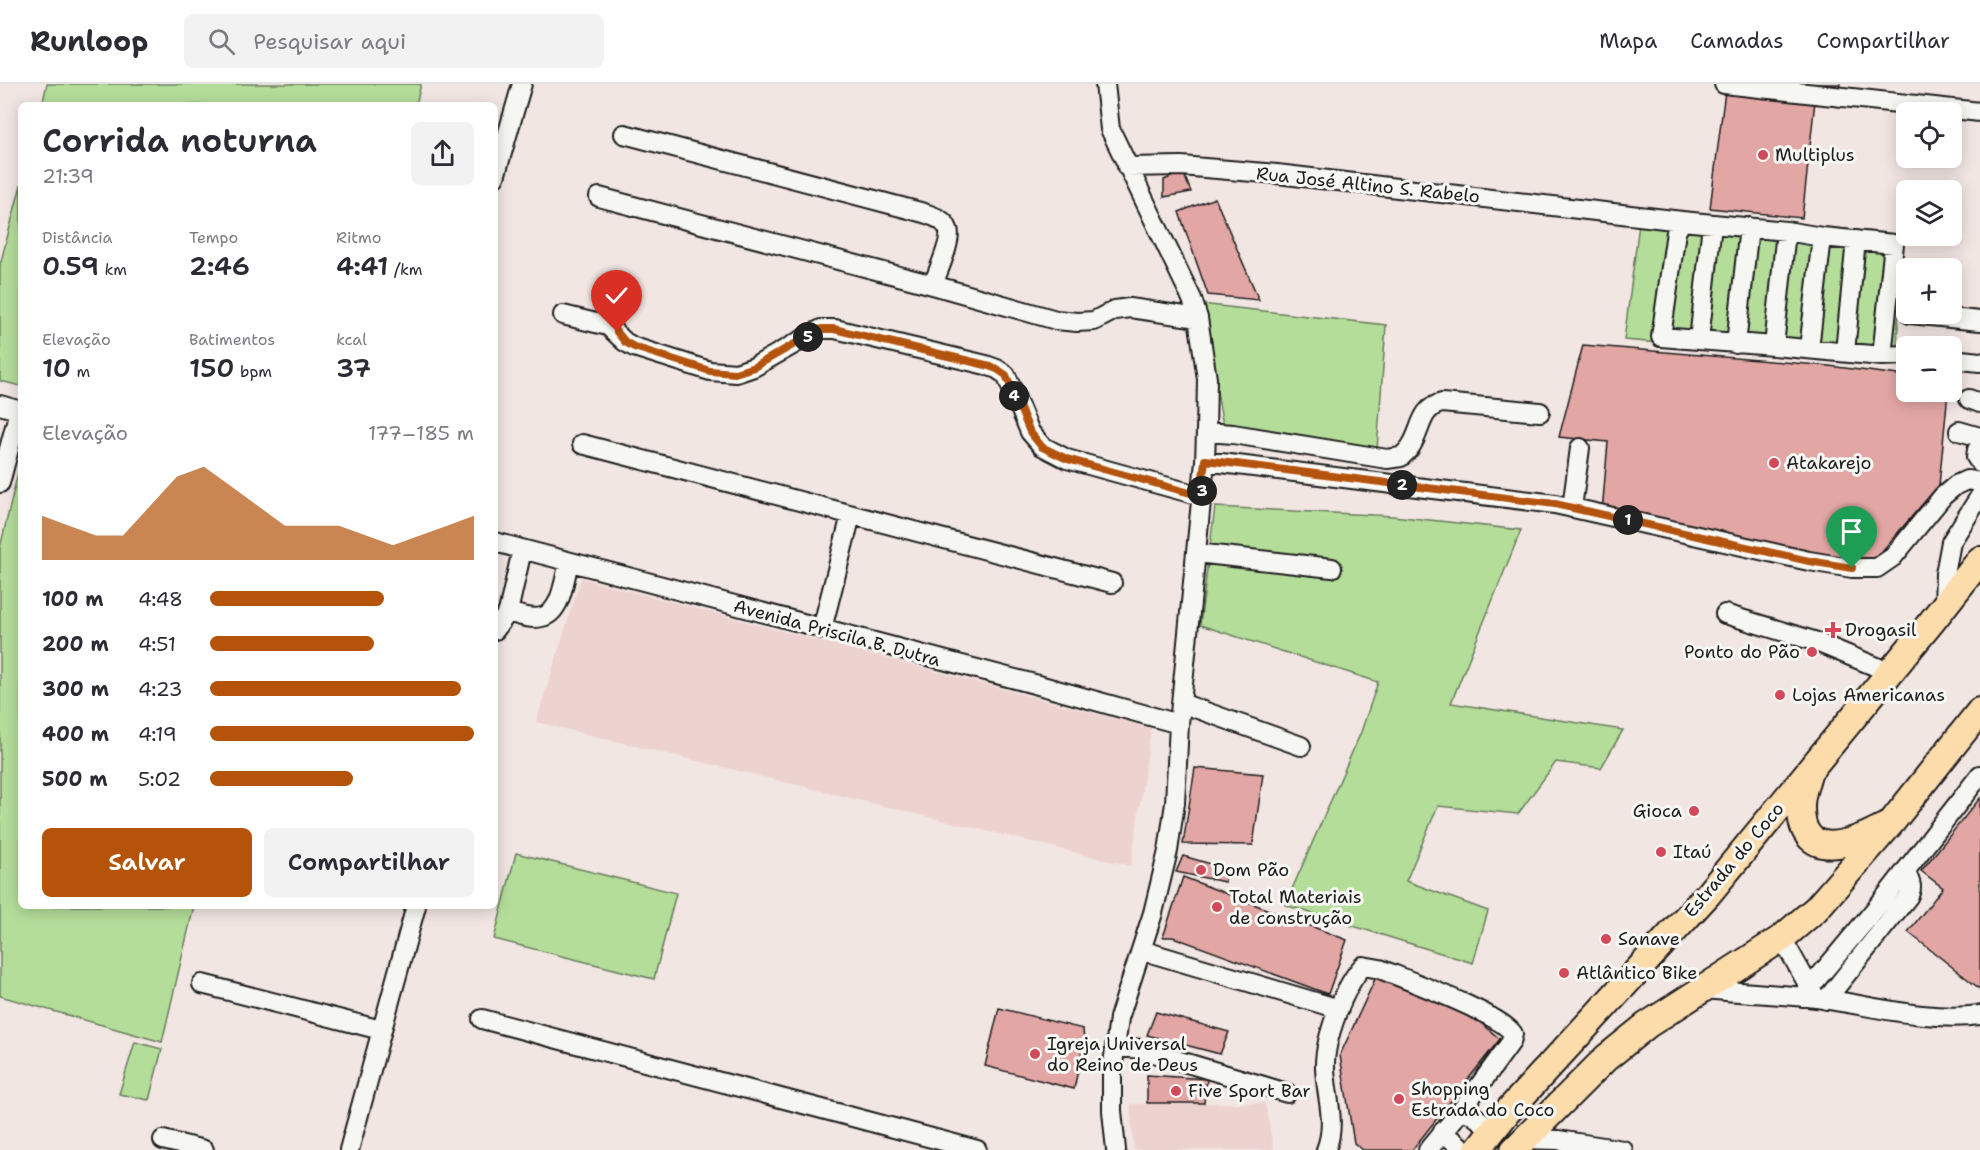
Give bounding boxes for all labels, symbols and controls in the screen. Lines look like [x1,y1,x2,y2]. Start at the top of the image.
search box [184,14,604,68]
text: Runloop [30,22,148,60]
icon: search [205,25,238,58]
text: Pesquisar aqui [253,27,406,56]
text: Mapa [1599,27,1657,55]
text: Camadas [1690,27,1784,55]
text: Compartilhar [1817,27,1950,55]
map controls [1896,102,1962,402]
button: locate [1896,102,1962,168]
text: Corrida noturna [42,118,317,163]
button: share [411,122,474,185]
place label: Multiplus [1775,143,1855,167]
marker: Multiplus [1756,148,1770,162]
street label: Rua José Altino S. Rabelo [1255,161,1481,209]
text: 21:39 [42,163,94,189]
button: layers [1896,180,1962,246]
text: Distância [42,227,113,248]
text: Tempo [189,227,238,248]
text: Ritmo [336,227,381,248]
text: 0.59 [42,248,99,283]
text: 2:46 [189,248,250,283]
text: 4:41 [336,248,388,283]
button: + [1896,258,1962,324]
text: km [99,259,127,280]
text: /km [388,259,423,280]
pin [591,270,642,332]
icon: check [600,279,633,312]
pin: 5 [793,322,823,352]
text: 5 [803,326,813,347]
text: Elevação [42,329,111,350]
text: Batimentos [189,329,275,350]
text: kcal [336,329,367,350]
button: − [1896,336,1962,402]
text: 10 [42,350,71,385]
text: 150 [189,350,235,385]
text: 37 [336,350,371,385]
text: m [71,361,90,382]
text: bpm [235,361,272,382]
pin: 4 [999,381,1029,411]
text: 4 [1008,385,1020,406]
text: Elevação [42,420,128,446]
text: 177–185 m [368,420,474,446]
place label: Atakarejo [1786,451,1871,475]
marker: Atakarejo [1767,456,1781,470]
pin: 2 [1387,470,1417,500]
text: 2 [1396,474,1408,495]
pin: 3 [1187,476,1217,506]
text: 3 [1196,480,1208,501]
pin: 1 [1613,505,1643,535]
pin [1826,506,1877,568]
text: 1 [1624,509,1632,530]
icon: arrive [1835,515,1868,548]
text: 100 m [42,586,104,612]
text: 4:48 [138,586,183,612]
street label: Avenida Priscila B. Dutra [731,594,943,672]
place label: Drogasil [1845,618,1917,642]
marker: Drogasil [1826,623,1840,637]
text: 200 m [42,631,109,657]
text: 4:51 [138,631,176,657]
place label: Ponto do Pão [1684,640,1800,664]
marker: Ponto do Pão [1805,645,1819,659]
text: 300 m [42,676,109,702]
text: 4:23 [138,676,183,702]
place label: Lojas Americanas [1792,683,1945,707]
marker: Lojas Americanas [1773,688,1787,702]
text: 400 m [42,721,109,747]
text: 4:19 [138,721,177,747]
text: 500 m [42,766,108,792]
text: 5:02 [138,766,181,792]
street label: Estrada do Coco [1679,797,1789,923]
place label: Gioca [1633,799,1682,823]
marker: Gioca [1687,804,1701,818]
button: Salvar [42,828,252,897]
button: Compartilhar [264,828,474,897]
place label: Itaú [1673,840,1711,864]
marker: Itaú [1654,845,1668,859]
place label: Dom Pão [1213,858,1289,882]
marker: Dom Pão [1194,863,1208,877]
place label: Total Materiais de construção [1229,885,1362,930]
marker: Total Materiais de construção [1210,900,1224,914]
place label: Sanave [1618,927,1680,951]
marker: Sanave [1599,932,1613,946]
place label: Atlântico Bike [1576,961,1698,985]
marker: Atlântico Bike [1557,966,1571,980]
place label: Igreja Universal do Reino de Deus [1047,1032,1198,1077]
marker: Igreja Universal do Reino de Deus [1028,1047,1042,1061]
place label: Shopping Estrada do Coco [1411,1077,1555,1122]
place label: Five Sport Bar [1188,1079,1311,1103]
marker: Five Sport Bar [1169,1084,1183,1098]
marker: Shopping Estrada do Coco [1392,1092,1406,1106]

